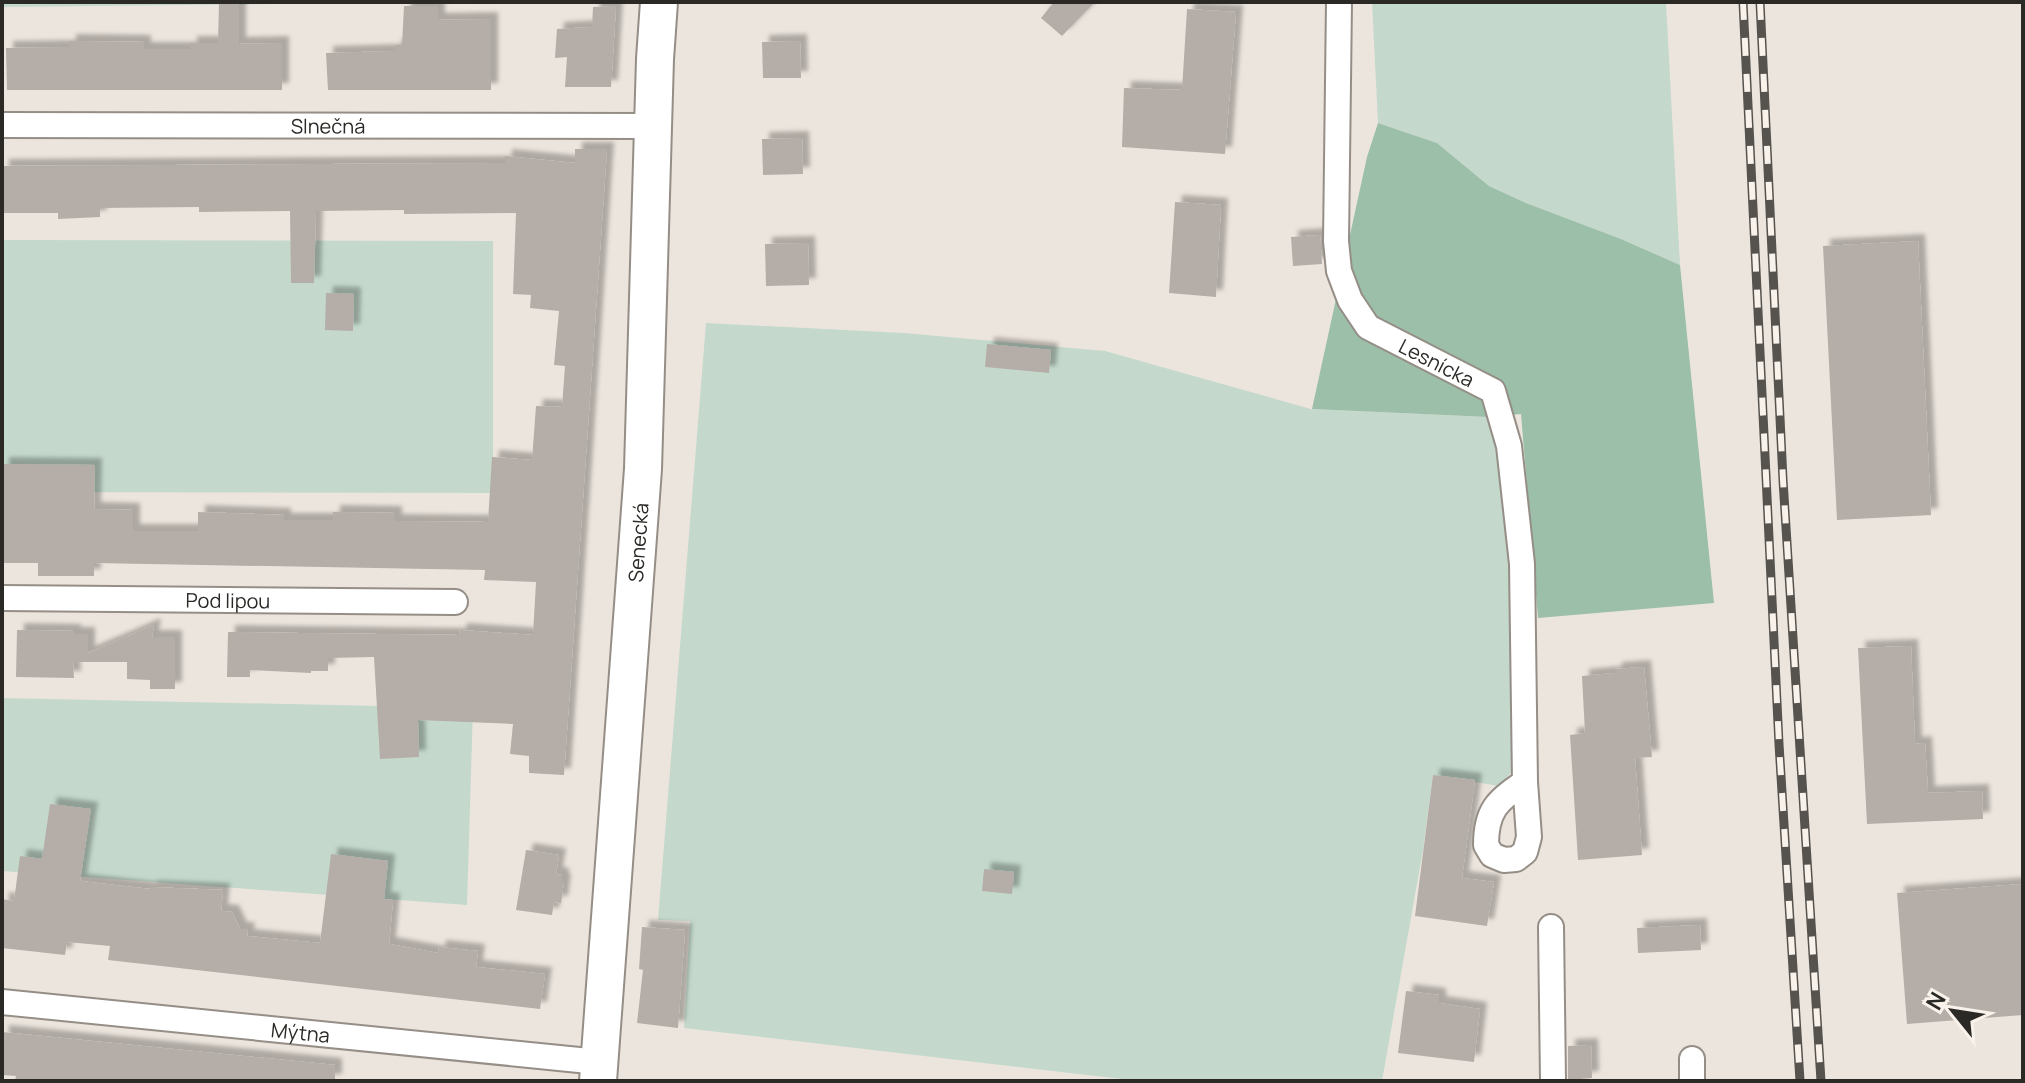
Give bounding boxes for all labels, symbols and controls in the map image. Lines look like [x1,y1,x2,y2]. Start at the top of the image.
street label: Slnečná [291,112,365,139]
street label: Lesnícka [1395,332,1479,393]
street label: Senecká [621,502,654,583]
street label: Pod lipou [186,586,270,614]
north arrow [1913,971,1993,1051]
text: N [1919,987,1953,1015]
street label: Mýtna [270,1016,331,1048]

